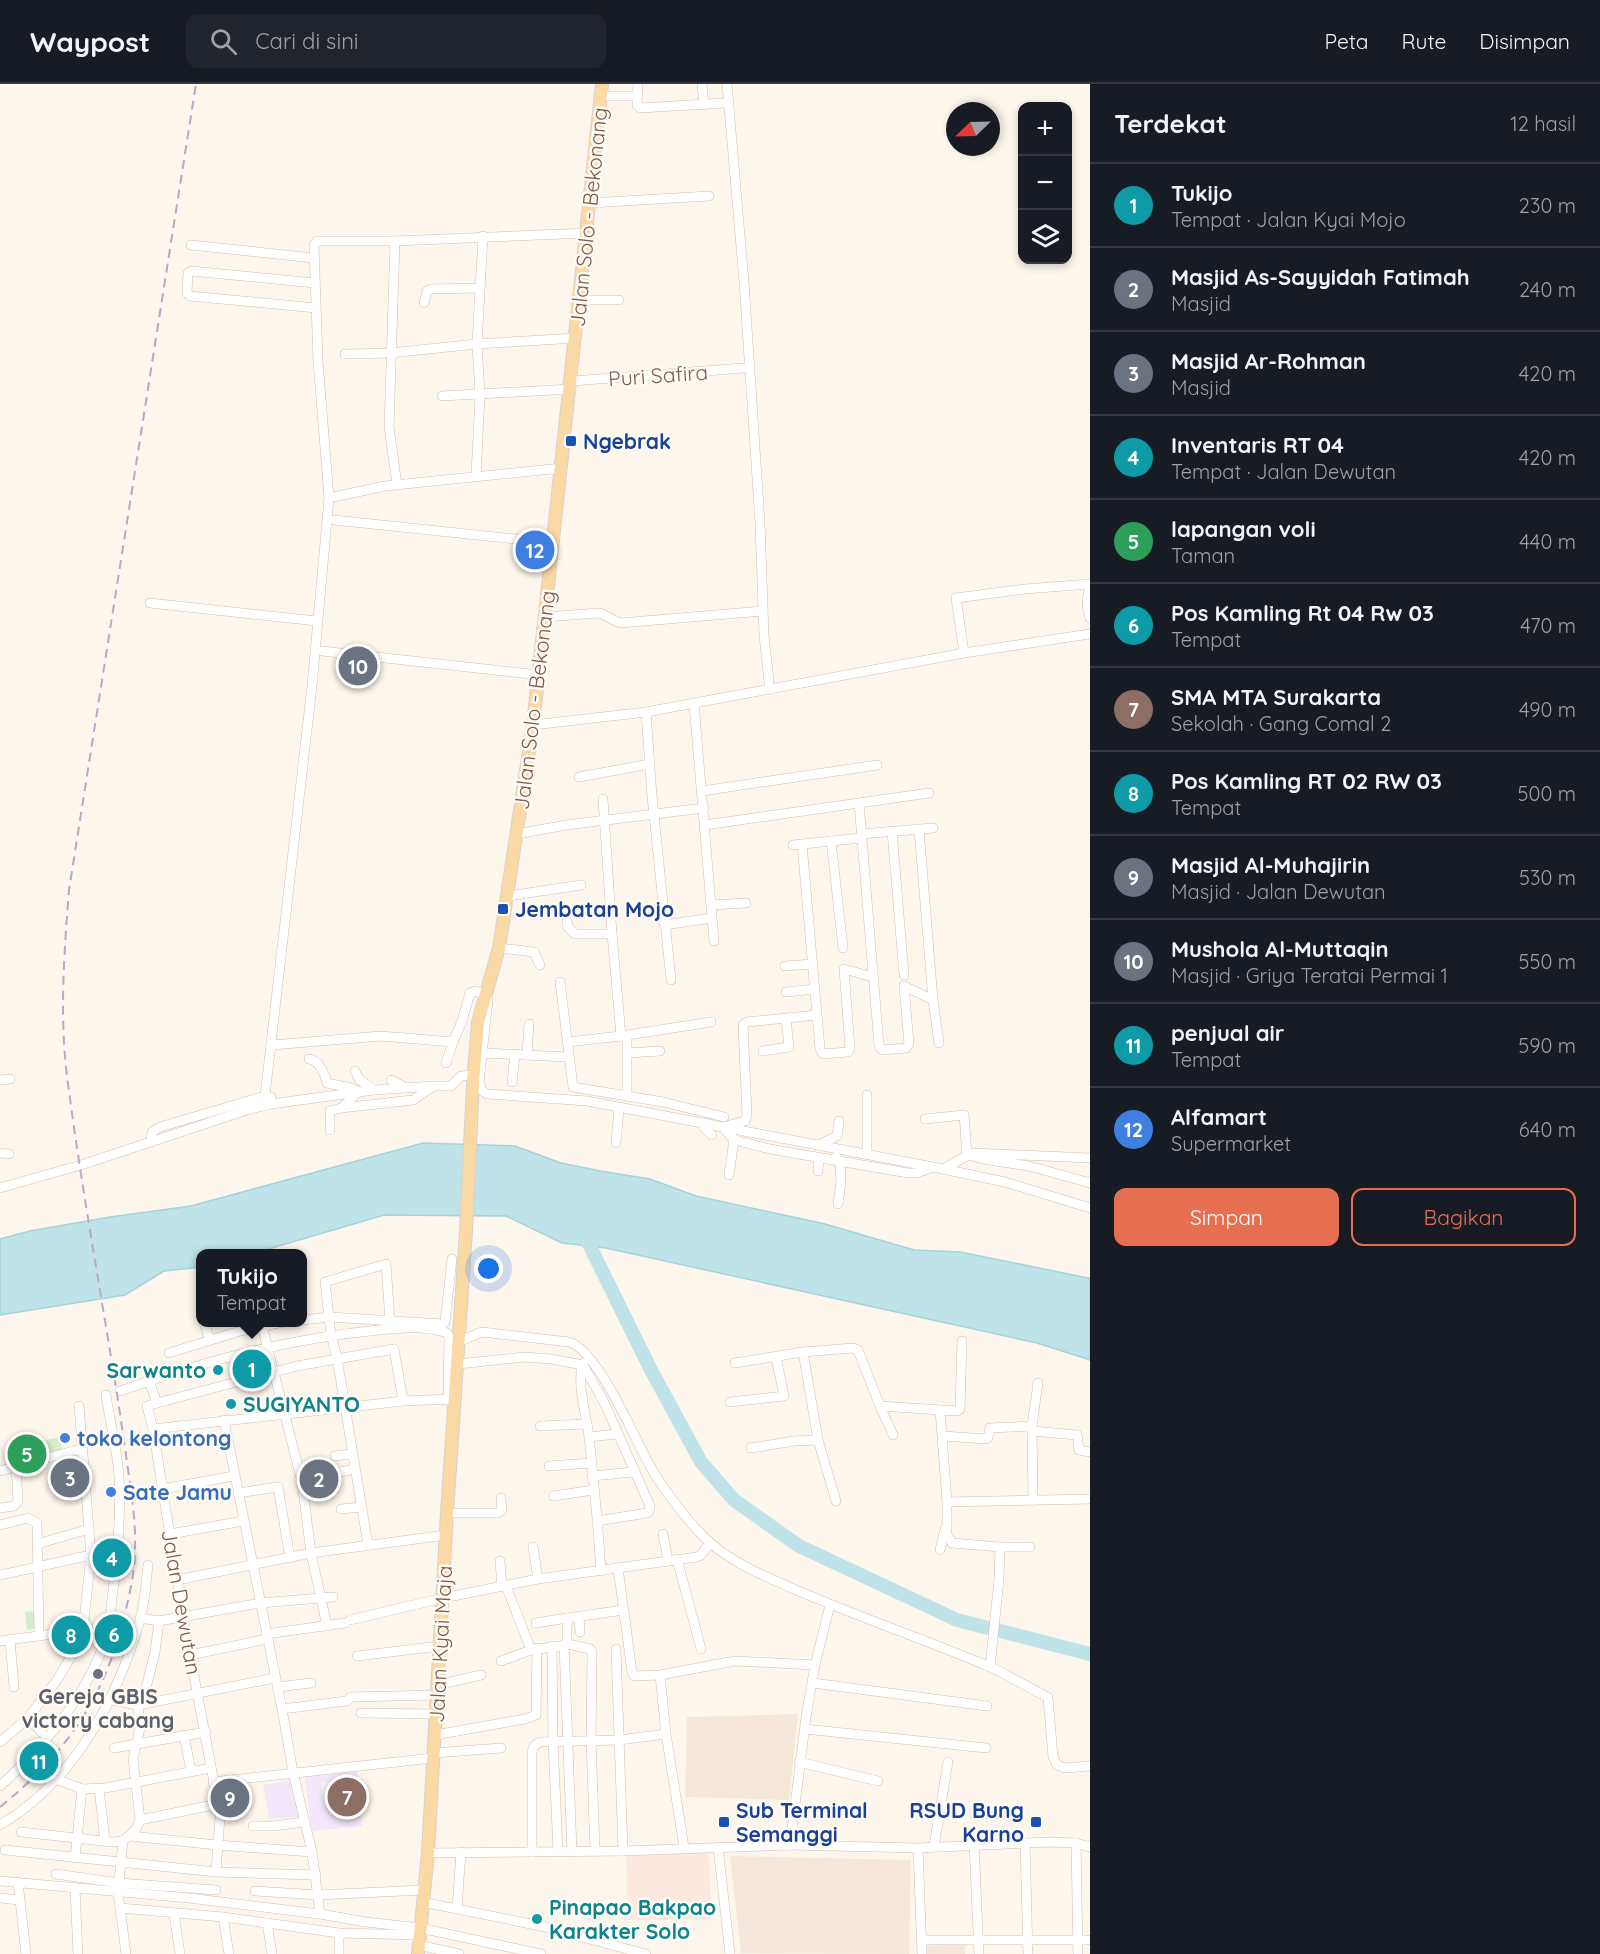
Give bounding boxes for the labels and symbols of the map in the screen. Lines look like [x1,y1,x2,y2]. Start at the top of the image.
north arrow [946,102,1000,156]
street label: Jalan Solo - Bekonang [564,106,612,328]
street label: Puri Safira [607,359,709,391]
place label: Ngebrak [583,428,671,454]
marker: Ngebrak [564,434,578,448]
pin: 12 [516,528,554,572]
street label: Jalan Solo - Bekonang [508,589,560,811]
pin: 10 [338,644,378,688]
place label: Jembatan Mojo [515,896,674,922]
marker: Jembatan Mojo [496,902,510,916]
your location [474,1254,503,1283]
pin: 1 [232,1346,272,1392]
place label: Sarwanto [107,1357,206,1383]
marker: Sarwanto [211,1363,225,1377]
place label: SUGIYANTO [243,1391,360,1417]
marker: SUGIYANTO [224,1397,238,1411]
place label: toko kelontong [77,1425,232,1451]
marker: toko kelontong [58,1431,72,1445]
pin: 5 [8,1432,46,1476]
pin: 3 [50,1456,90,1500]
pin: 2 [300,1456,338,1502]
place label: Sate Jamu [123,1479,232,1505]
marker: Sate Jamu [104,1485,118,1499]
street label: Jalan Dewutan [156,1527,208,1677]
pin: 4 [92,1536,132,1580]
street label: Jalan Kyai Maja [423,1565,457,1723]
pin: 8 [52,1612,90,1658]
pin: 6 [94,1612,134,1656]
marker: Gereja GBIS victory cabang [91,1667,105,1681]
place label: Gereja GBIS victory cabang [22,1683,174,1733]
pin: 11 [20,1738,58,1784]
pin: 7 [328,1774,366,1820]
pin: 9 [210,1776,250,1820]
place label: Sub Terminal Semanggi [736,1797,868,1847]
place label: RSUD Bung Karno [909,1797,1024,1847]
marker: Sub Terminal Semanggi [717,1815,731,1829]
marker: RSUD Bung Karno [1029,1815,1043,1829]
place label: Pinapao Bakpao Karakter Solo [549,1894,716,1944]
marker: Pinapao Bakpao Karakter Solo [530,1912,544,1926]

